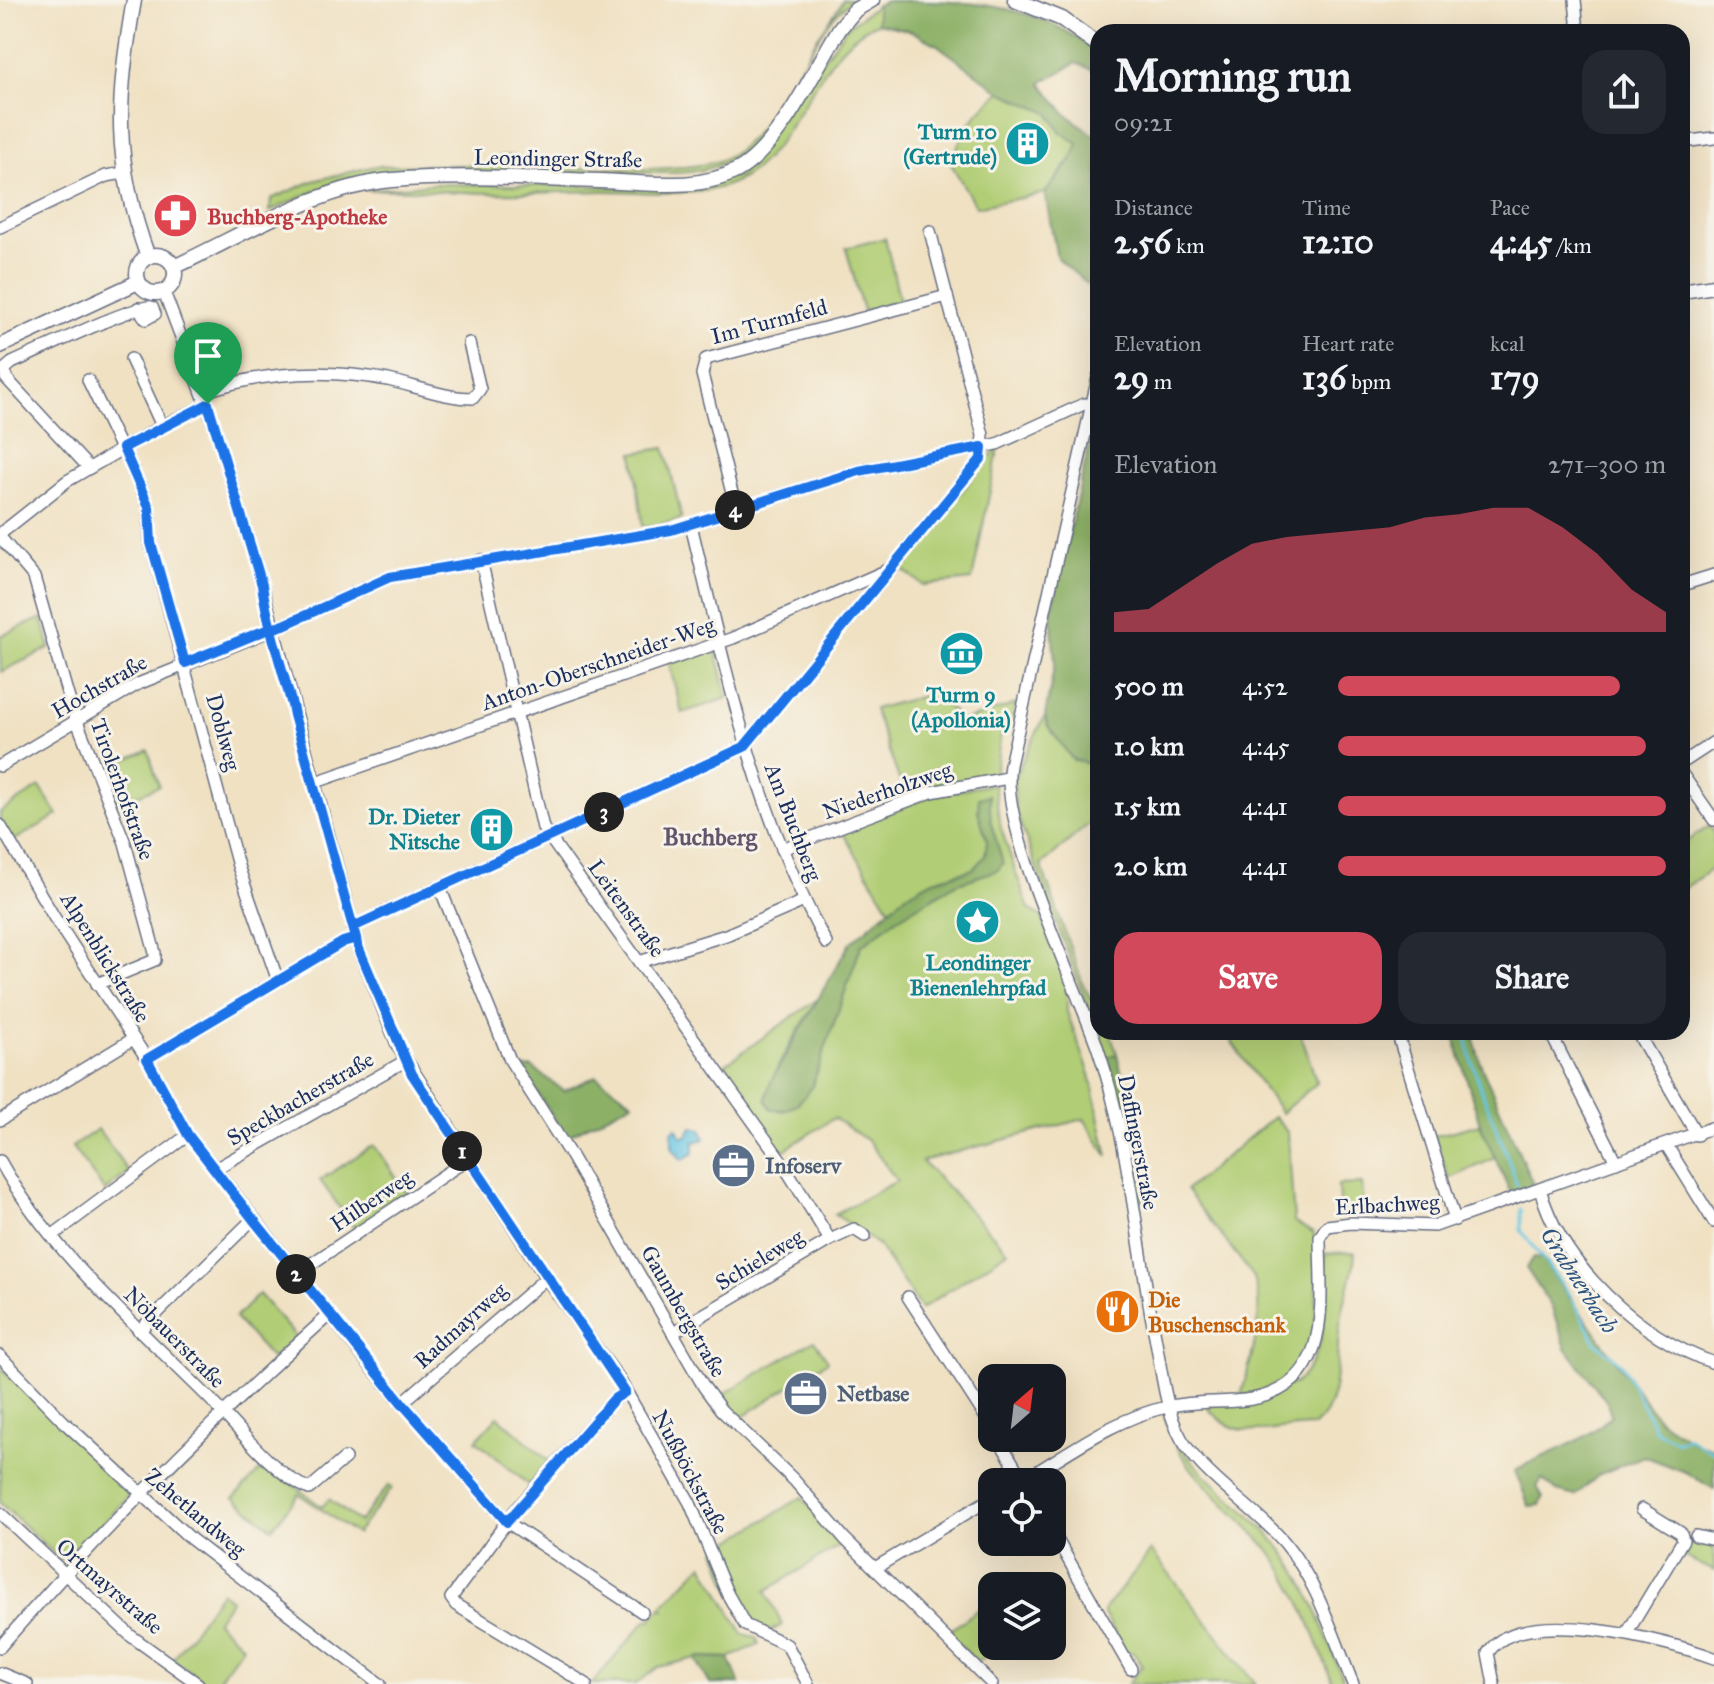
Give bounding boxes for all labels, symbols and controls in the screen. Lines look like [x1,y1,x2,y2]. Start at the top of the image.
text: Morning run [1114,49,1351,103]
button: share [1582,50,1666,134]
text: 09:21 [1114,106,1173,138]
place label: Turm 10 (Gertrude) [903,118,997,170]
building icon: Turm 10 (Gertrude) [1004,120,1052,168]
street label: Leondinger Straße [474,144,642,173]
pharmacy icon: Buchberg-Apotheke [152,192,200,240]
text: Distance [1114,194,1193,221]
text: Time [1302,194,1351,221]
text: Pace [1490,194,1530,221]
place label: Buchberg-Apotheke [207,203,387,230]
text: 2.56 [1114,221,1171,262]
text: 12:10 [1302,221,1374,262]
text: 4:45 [1490,221,1552,262]
text: km [1171,232,1205,259]
text: /km [1552,232,1592,259]
street label: Im Turmfeld [708,293,830,350]
pin [174,322,242,404]
text: Elevation [1114,330,1201,357]
text: Heart rate [1302,330,1395,357]
text: kcal [1490,330,1525,357]
icon: arrive [186,334,230,378]
text: 29 [1114,357,1149,398]
text: 136 [1302,357,1346,398]
text: 179 [1490,357,1540,398]
text: m [1149,368,1172,395]
text: bpm [1346,368,1391,395]
text: Elevation [1114,448,1217,480]
text: 271–300 m [1548,448,1666,480]
pin: 4 [715,490,755,530]
text: 4 [729,496,741,523]
street label: Anton-Oberschneider-Weg [477,611,719,716]
museum icon: Turm 9 (Apollonia) [937,629,985,677]
street label: Hochstraße [47,648,152,724]
text: 500 m [1114,670,1184,702]
text: 4:52 [1242,670,1288,702]
place label: Turm 9 (Apollonia) [911,681,1011,733]
street label: Doblweg [200,691,247,774]
street label: Tirolerhofstraße [85,715,161,863]
text: 1.0 km [1114,730,1184,762]
text: 4:45 [1242,730,1290,762]
street label: Niederholzweg [819,755,956,825]
street label: Am Buchberg [758,758,829,886]
text: 1.5 km [1114,790,1181,822]
text: 4:41 [1242,790,1288,822]
pin: 3 [584,792,624,832]
text: 3 [600,798,608,825]
place label: Dr. Dieter Nitsche [368,803,461,855]
building icon: Dr. Dieter Nitsche [467,805,515,853]
district label: Buchberg [663,822,758,852]
text: 2.0 km [1114,850,1187,882]
text: 4:41 [1242,850,1288,882]
street label: Leitenstraße [582,854,671,962]
street label: Alpenblickstraße [54,886,156,1027]
place icon: Leondinger Bienenlehrpfad [954,897,1002,945]
button: Save [1114,932,1382,1024]
button: Share [1398,932,1666,1024]
place label: Leondinger Bienenlehrpfad [910,949,1047,1001]
street label: Speckbacherstraße [222,1045,378,1151]
street label: Daffingerstraße [1112,1072,1165,1212]
pin: 1 [442,1131,482,1171]
text: 1 [458,1137,466,1164]
office icon: Infoserv [710,1141,758,1189]
place label: Infoserv [765,1152,843,1179]
street label: Hilberweg [325,1163,418,1238]
street label: Erlbachweg [1334,1188,1441,1221]
water label: Grabnerbach [1533,1221,1625,1339]
street label: Schieleweg [710,1222,809,1296]
street label: Gaumbergstraße [635,1241,732,1382]
pin: 2 [276,1254,316,1294]
text: 2 [291,1260,301,1287]
street label: Radmayrweg [408,1276,513,1374]
street label: Nöbauerstraße [118,1281,231,1394]
place label: Die Buschenschank [1148,1286,1287,1338]
restaurant icon: Die Buschenschank [1093,1288,1141,1336]
north arrow [978,1364,1066,1452]
map controls [978,1364,1066,1660]
office icon: Netbase [782,1369,830,1417]
place label: Netbase [837,1380,909,1407]
street label: Nußböckstraße [647,1406,735,1539]
street label: Zehetlandweg [140,1462,252,1563]
button: locate [978,1468,1066,1556]
street label: Ortmayrstraße [51,1533,169,1640]
button: layers [978,1572,1066,1660]

